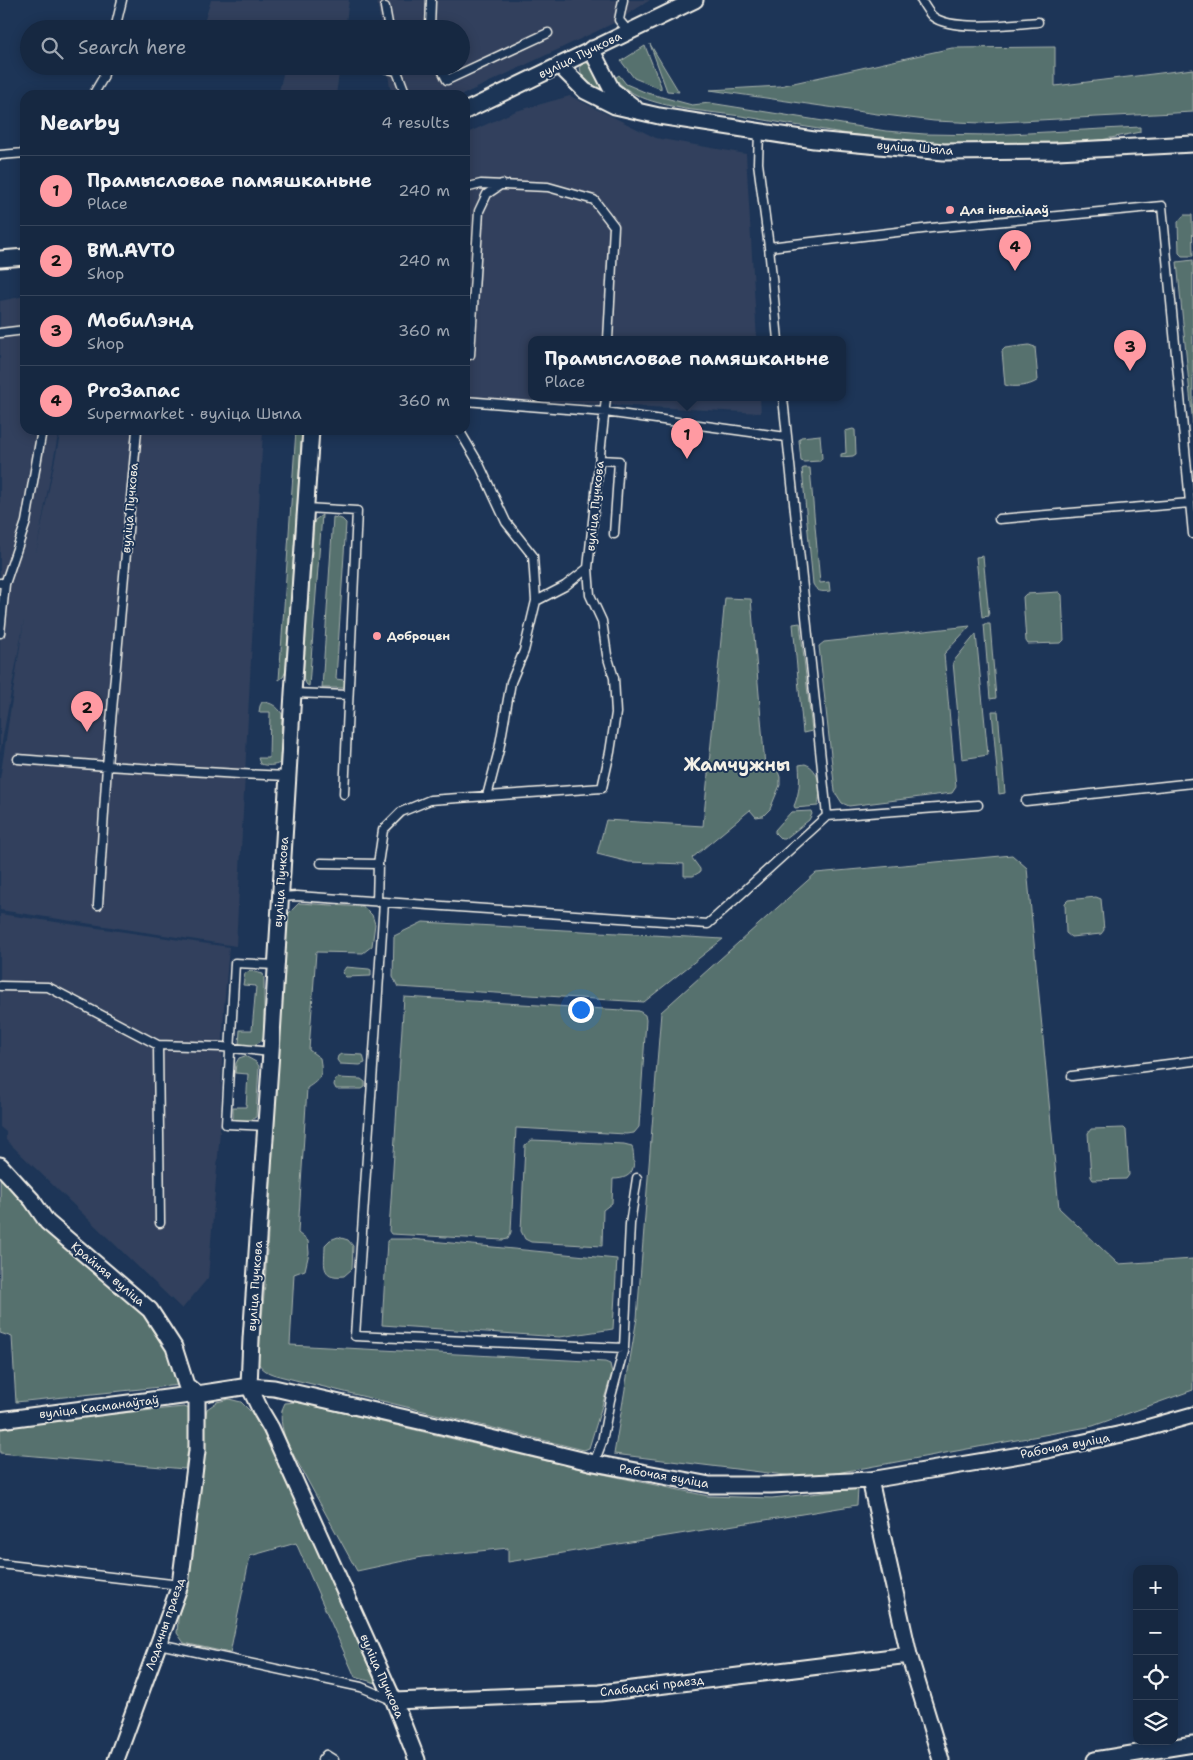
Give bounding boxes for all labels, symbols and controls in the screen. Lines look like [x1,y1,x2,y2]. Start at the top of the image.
search box [20,20,470,75]
street label: вуліца Пучкова [536,28,625,82]
icon: search [38,34,66,62]
text: Search here [78,35,187,60]
text: Nearby [40,109,120,137]
text: 4 results [381,112,450,133]
street label: вуліца Шыла [876,137,954,159]
text: Прамысловае памяшканьне [87,168,372,193]
text: 1 [52,180,60,201]
text: 240 m [398,180,450,201]
text: Place [87,193,128,214]
place label: Для інвалідаў [960,202,1049,218]
marker: Для інвалідаў [944,204,956,216]
pin: 4 [999,230,1031,271]
text: BM.AVTO [87,238,175,263]
text: 2 [50,250,62,271]
text: 240 m [398,250,450,271]
text: Shop [87,263,124,284]
text: МобиЛэнд [87,308,194,333]
text: 3 [50,320,62,341]
text: 360 m [398,320,450,341]
pin: 3 [1114,330,1146,371]
text: Shop [87,333,124,354]
popup [528,336,846,401]
text: Прамысловае памяшканьне [544,346,830,371]
text: Place [544,371,585,392]
text: ProЗапас [87,378,180,403]
text: 4 [50,390,62,411]
text: 360 m [398,390,450,411]
text: Supermarket · вуліца Шыла [87,403,302,424]
pin: 1 [671,418,703,459]
street label: вуліца Пучкова [582,460,608,552]
street label: вуліца Пучкова [118,462,142,554]
place label: Доброцен [387,628,450,644]
marker: Доброцен [371,630,383,642]
pin: 2 [71,691,103,732]
district label: Жамчужны [684,753,790,777]
street label: вуліца Пучкова [270,836,292,928]
your location [568,997,594,1023]
street label: Крайняя вуліца [68,1238,149,1310]
street label: вуліца Пучкова [244,1240,266,1332]
street label: вуліца Касманаўтаў [38,1392,160,1422]
street label: Рабочая вуліца [1019,1429,1112,1463]
street label: Рабочая вуліца [618,1460,711,1492]
map controls [1133,1565,1178,1745]
button: + [1133,1565,1178,1610]
street label: Лодачны праезд [142,1575,188,1672]
button: − [1133,1610,1178,1655]
street label: вуліца Пучкова [356,1631,408,1721]
button: locate [1133,1655,1178,1700]
street label: Слабадскі праезд [599,1672,705,1700]
button: layers [1133,1700,1178,1745]

